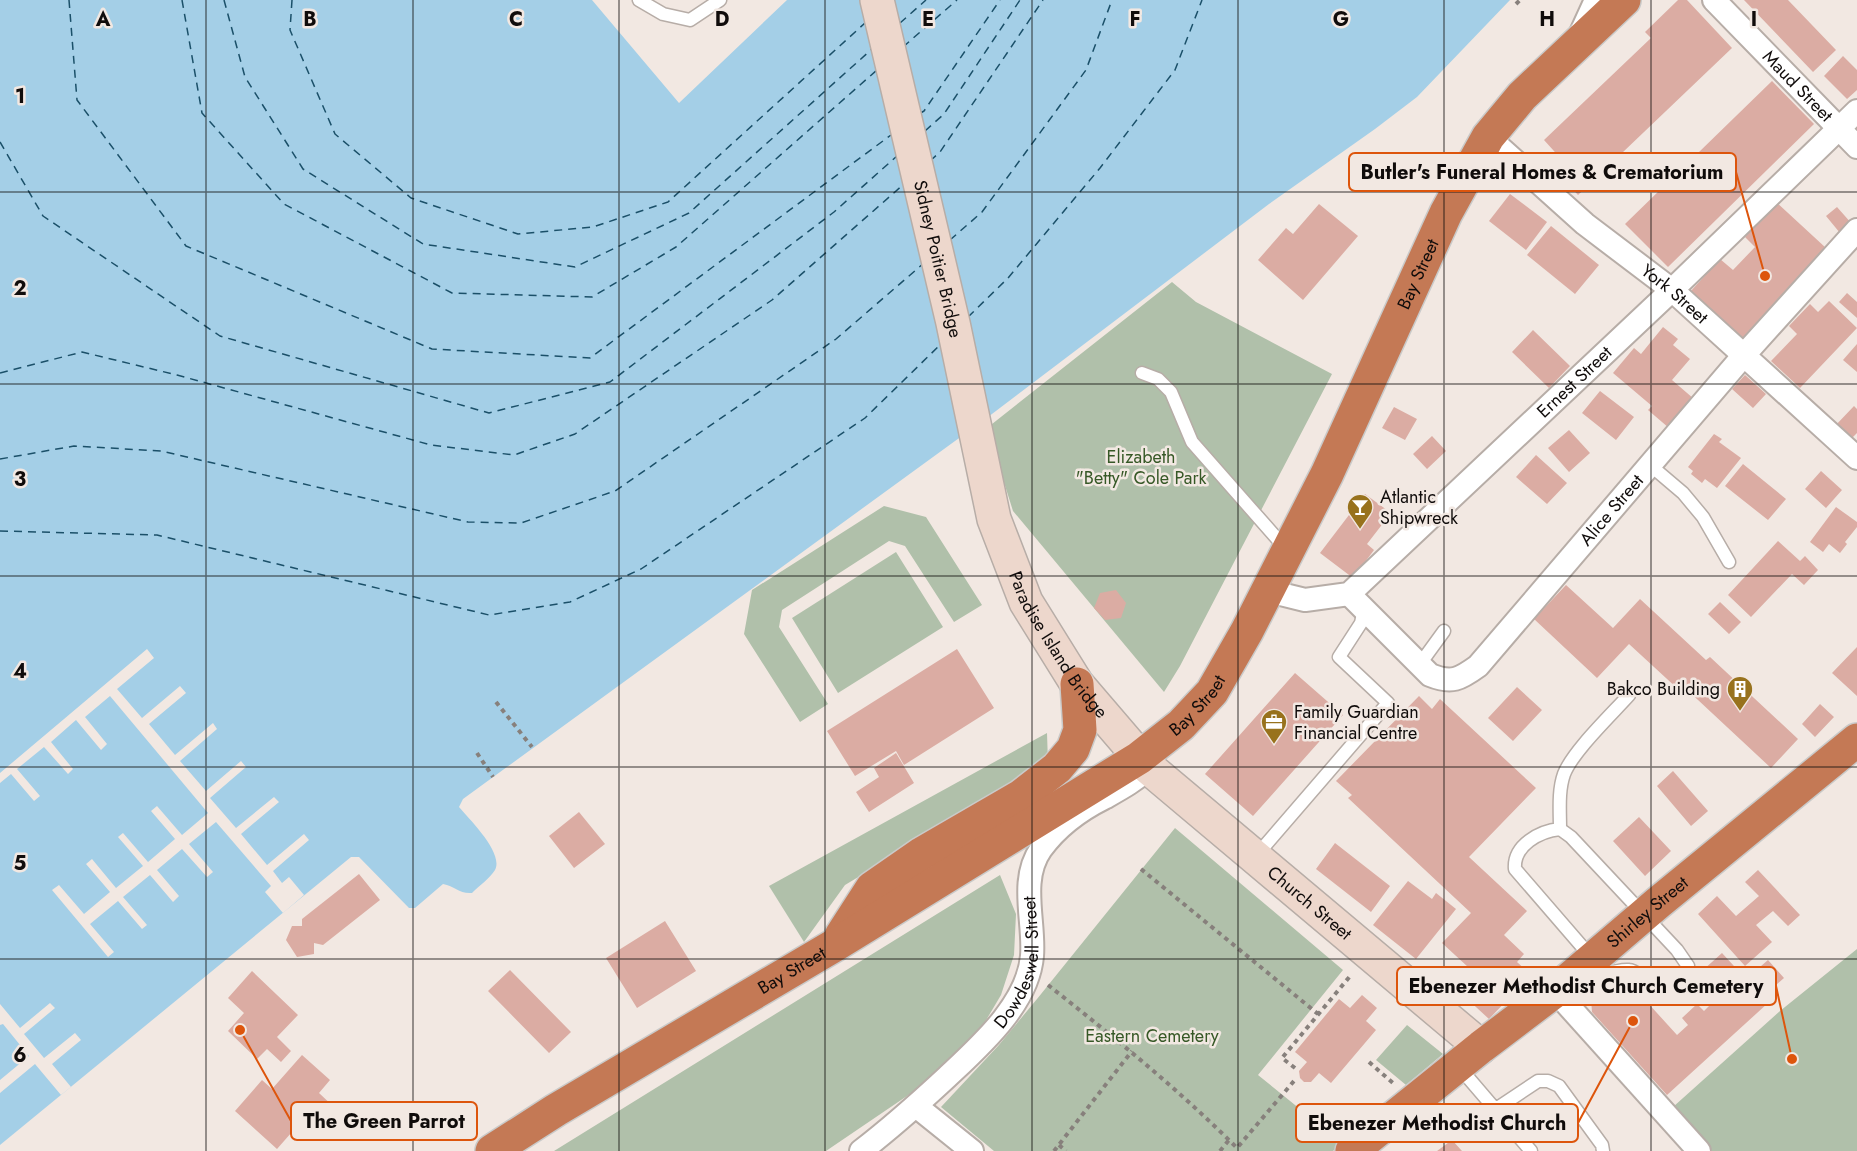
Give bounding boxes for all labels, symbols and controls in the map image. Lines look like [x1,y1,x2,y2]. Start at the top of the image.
text: A [95,5,111,34]
text: B [303,5,317,34]
text: C [509,5,523,34]
text: D [715,5,729,34]
text: E [922,5,934,34]
text: F [1129,5,1141,34]
text: G [1333,5,1349,34]
text: H [1539,5,1555,34]
text: I [1751,5,1757,34]
street label: Maud Street [1756,44,1839,128]
text: 1 [15,82,25,111]
callout: Butler's Funeral Homes & Crematorium [1349,153,1736,191]
text: Butler's Funeral Homes & Crematorium [1361,158,1723,187]
street label: Sidney Poitier Bridge [907,178,969,340]
street label: Bay Street [1391,234,1446,314]
street label: York Street [1636,258,1714,330]
text: 2 [13,274,27,303]
street label: Ernest Street [1531,339,1618,424]
park label: Elizabeth "Betty" Cole Park [1075,444,1207,491]
text: 3 [14,465,26,494]
street label: Alice Street [1573,468,1650,552]
place label: Atlantic Shipwreck [1380,484,1458,531]
bar icon: Atlantic Shipwreck [1345,492,1375,530]
street label: Paradise Island Bridge [1002,567,1114,724]
text: 4 [13,657,27,686]
street label: Bay Street [1164,670,1232,743]
building icon: Bakco Building [1725,674,1755,712]
place label: Bakco Building [1607,676,1720,702]
place label: Family Guardian Financial Centre [1294,699,1419,746]
office icon: Family Guardian Financial Centre [1259,707,1289,745]
text: 5 [14,849,27,878]
street label: Church Street [1262,860,1358,947]
street label: Shirley Street [1601,870,1694,954]
street label: Dowdeswell Street [988,895,1045,1034]
street label: Bay Street [753,940,831,1001]
callout: Ebenezer Methodist Church Cemetery [1397,967,1776,1005]
text: Ebenezer Methodist Church Cemetery [1409,972,1764,1001]
park label: Eastern Cemetery [1085,1023,1219,1049]
text: 6 [13,1041,27,1070]
callout: The Green Parrot [291,1102,477,1140]
callout: Ebenezer Methodist Church [1296,1104,1578,1142]
text: The Green Parrot [303,1107,465,1136]
text: Ebenezer Methodist Church [1308,1109,1566,1138]

